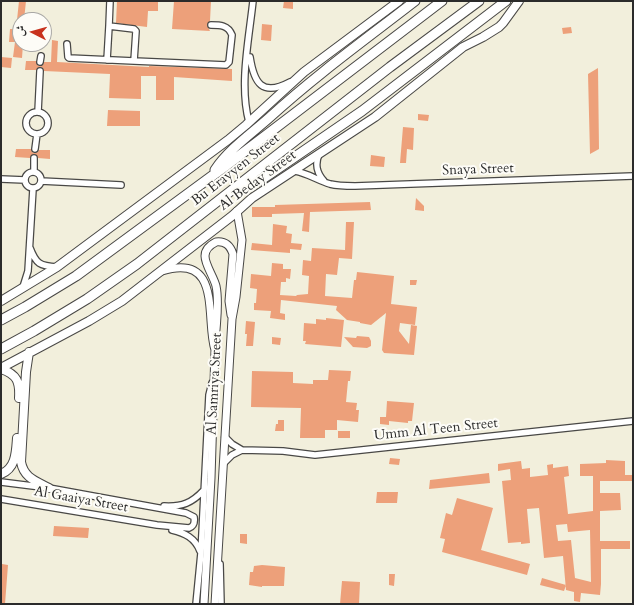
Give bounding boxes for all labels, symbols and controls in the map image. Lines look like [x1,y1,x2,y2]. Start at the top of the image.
north arrow [12,12,52,52]
text: ش [13,25,29,37]
street label: Bu Erayyen Street [189,130,283,210]
street label: Al Beday Street [216,147,300,215]
street label: Snaya Street [442,160,514,180]
street label: Al Samriya Street [204,333,226,435]
street label: Umm Al Teen Street [373,415,499,445]
street label: Al Gaaiya Street [33,483,129,517]

